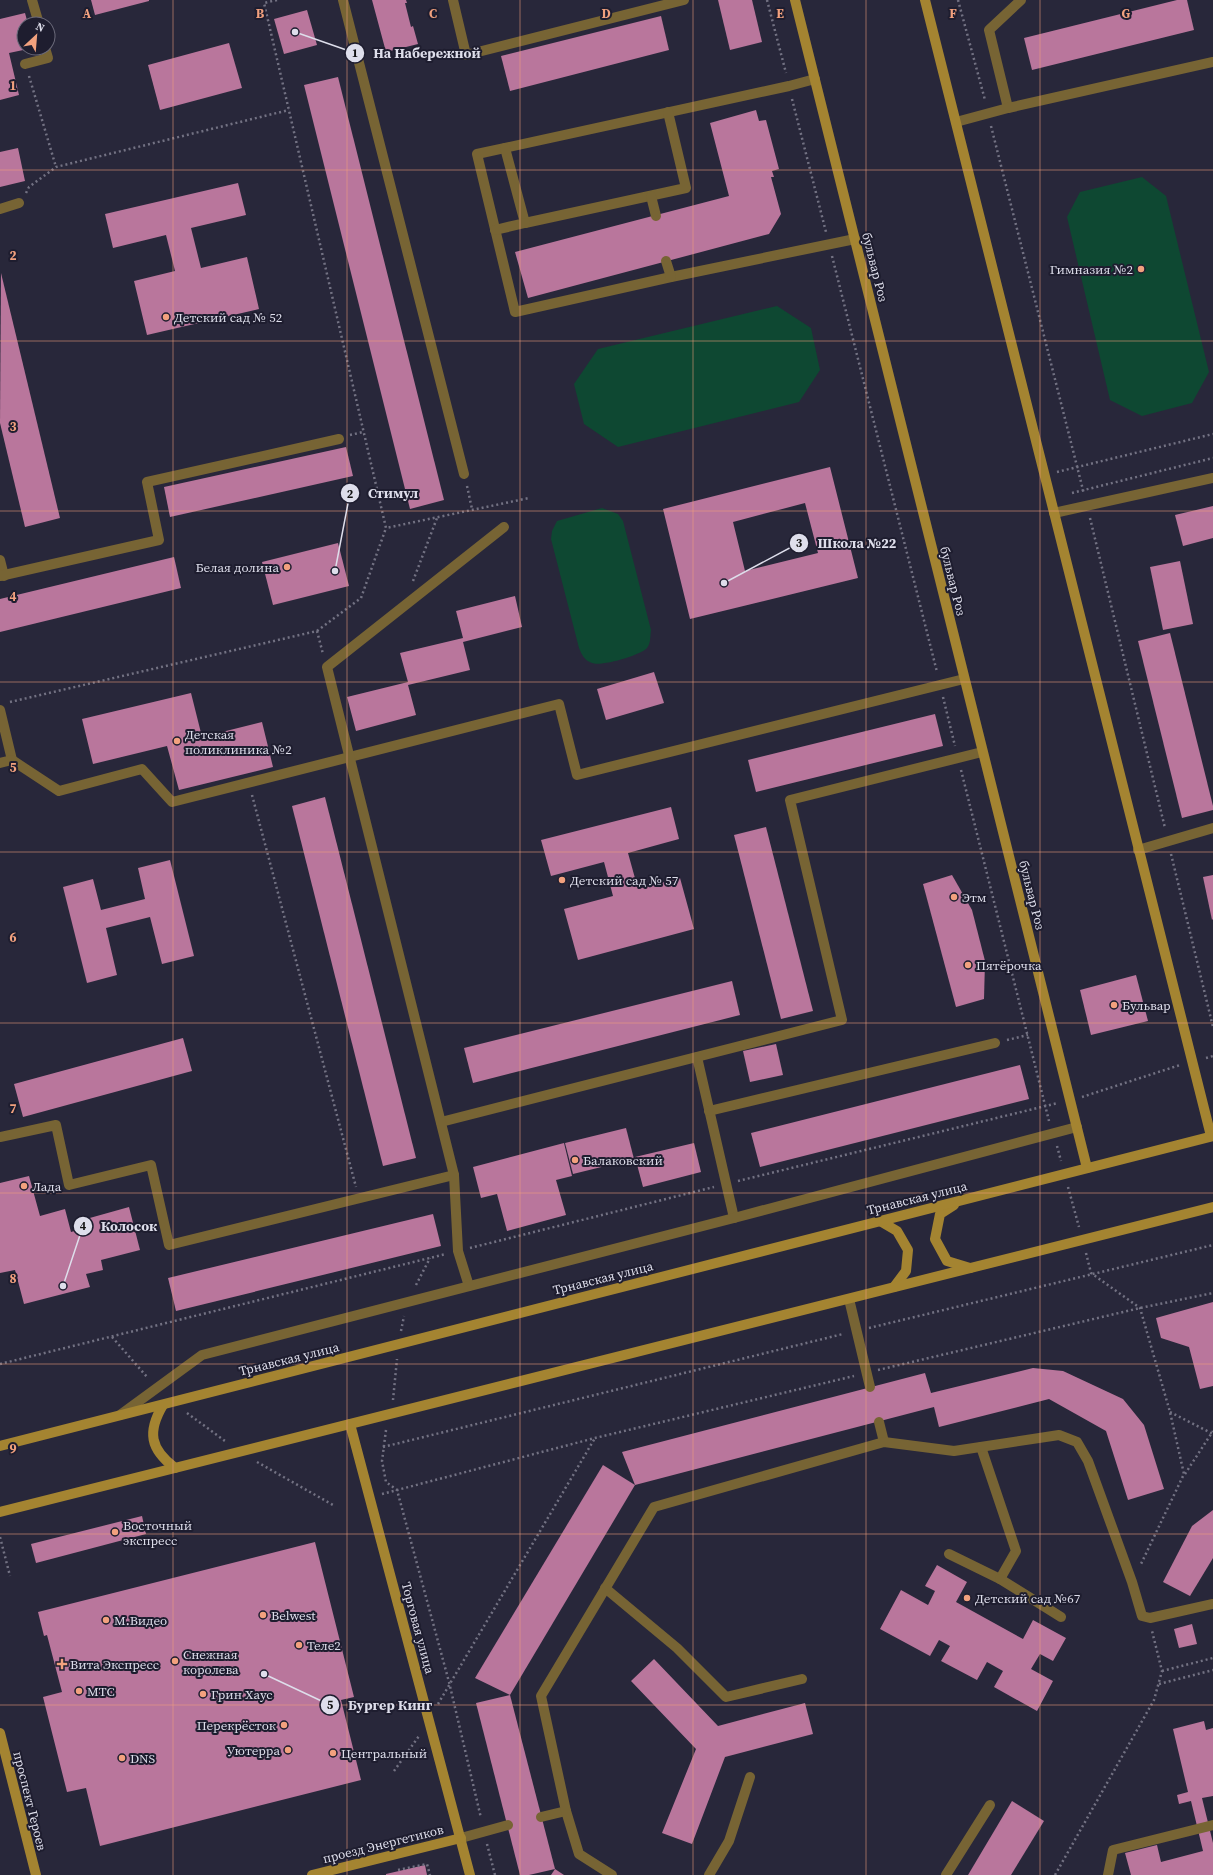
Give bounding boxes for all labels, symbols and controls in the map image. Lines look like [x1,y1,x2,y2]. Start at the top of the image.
text: A [83,5,92,22]
text: B [256,5,265,22]
text: C [429,5,437,22]
text: D [601,5,611,22]
text: E [776,5,784,22]
text: F [949,5,957,22]
text: G [1122,5,1131,22]
north arrow [16,16,56,56]
text: N [33,19,47,36]
callout: На Набережной [345,40,488,66]
text: На Набережной [373,43,481,63]
text: 1 [352,45,358,61]
text: 1 [9,77,17,94]
street label: бульвар Роз [858,231,892,304]
text: 2 [9,247,17,264]
place label: Гимназия №2 [1050,261,1133,278]
marker: Гимназия №2 [1136,264,1146,274]
place label: Детский сад № 52 [174,309,282,326]
marker: Детский сад № 52 [161,312,171,322]
text: 3 [9,418,17,435]
callout: Стимул [340,480,426,506]
text: Стимул [368,483,418,503]
text: 2 [347,486,354,502]
callout: Школа №22 [789,530,904,556]
text: Школа №22 [818,533,897,553]
text: 3 [796,535,803,551]
street label: бульвар Роз [936,545,970,618]
place label: Белая долина [196,559,279,576]
marker: Белая долина [282,562,292,572]
text: 4 [9,588,17,605]
place label: Детская поликлиника №2 [185,726,292,758]
marker: Детская поликлиника №2 [172,736,182,746]
text: 5 [9,759,17,776]
street label: бульвар Роз [1015,859,1049,932]
place label: Детский сад № 57 [570,872,679,889]
marker: Детский сад № 57 [557,875,567,885]
place label: Этм [962,889,987,906]
marker: Этм [949,892,959,902]
text: 6 [9,929,17,946]
place label: Пятёрочка [976,957,1042,974]
marker: Пятёрочка [963,960,973,970]
place label: Бульвар [1122,997,1171,1014]
marker: Бульвар [1109,1000,1119,1010]
text: 7 [9,1100,17,1117]
place label: Балаковский [583,1152,663,1169]
marker: Балаковский [570,1155,580,1165]
street label: Трнавская улица [865,1177,969,1219]
place label: Лада [32,1178,62,1195]
marker: Лада [19,1181,29,1191]
callout: Колосок [73,1213,165,1239]
text: Колосок [101,1216,158,1236]
text: 4 [80,1218,87,1234]
street label: Трнавская улица [551,1257,655,1299]
text: 8 [9,1270,17,1287]
street label: Трнавская улица [237,1338,341,1380]
text: 9 [9,1440,17,1457]
place label: Восточный экспресс [123,1517,192,1549]
marker: Восточный экспресс [110,1527,120,1537]
street label: Торговая улица [398,1580,439,1676]
place label: Детский сад №67 [975,1590,1081,1607]
marker: Детский сад №67 [962,1593,972,1603]
place label: Belwest [271,1607,316,1624]
marker: Belwest [258,1610,268,1620]
place label: М.Видео [114,1612,167,1629]
marker: М.Видео [101,1615,111,1625]
place label: Теле2 [307,1637,341,1654]
marker: Теле2 [294,1640,304,1650]
place label: Снежная королева [183,1646,239,1678]
place label: Вита Экспресс [70,1656,159,1673]
marker: Снежная королева [170,1656,180,1666]
marker: Вита Экспресс [57,1659,67,1669]
place label: МТС [87,1683,115,1700]
marker: МТС [74,1686,84,1696]
place label: Грин Хаус [211,1686,273,1703]
marker: Грин Хаус [198,1689,208,1699]
callout: Бургер Кинг [320,1692,440,1718]
text: Бургер Кинг [348,1695,433,1715]
text: 5 [327,1697,334,1713]
place label: Перекрёсток [197,1717,276,1734]
marker: Перекрёсток [279,1720,289,1730]
place label: Уютерра [227,1742,280,1759]
marker: Уютерра [283,1745,293,1755]
place label: Центральный [341,1745,427,1762]
marker: Центральный [328,1748,338,1758]
street label: проспект Героев [9,1750,51,1853]
place label: DNS [130,1750,155,1767]
marker: DNS [117,1753,127,1763]
street label: проезд Энергетиков [321,1821,445,1867]

